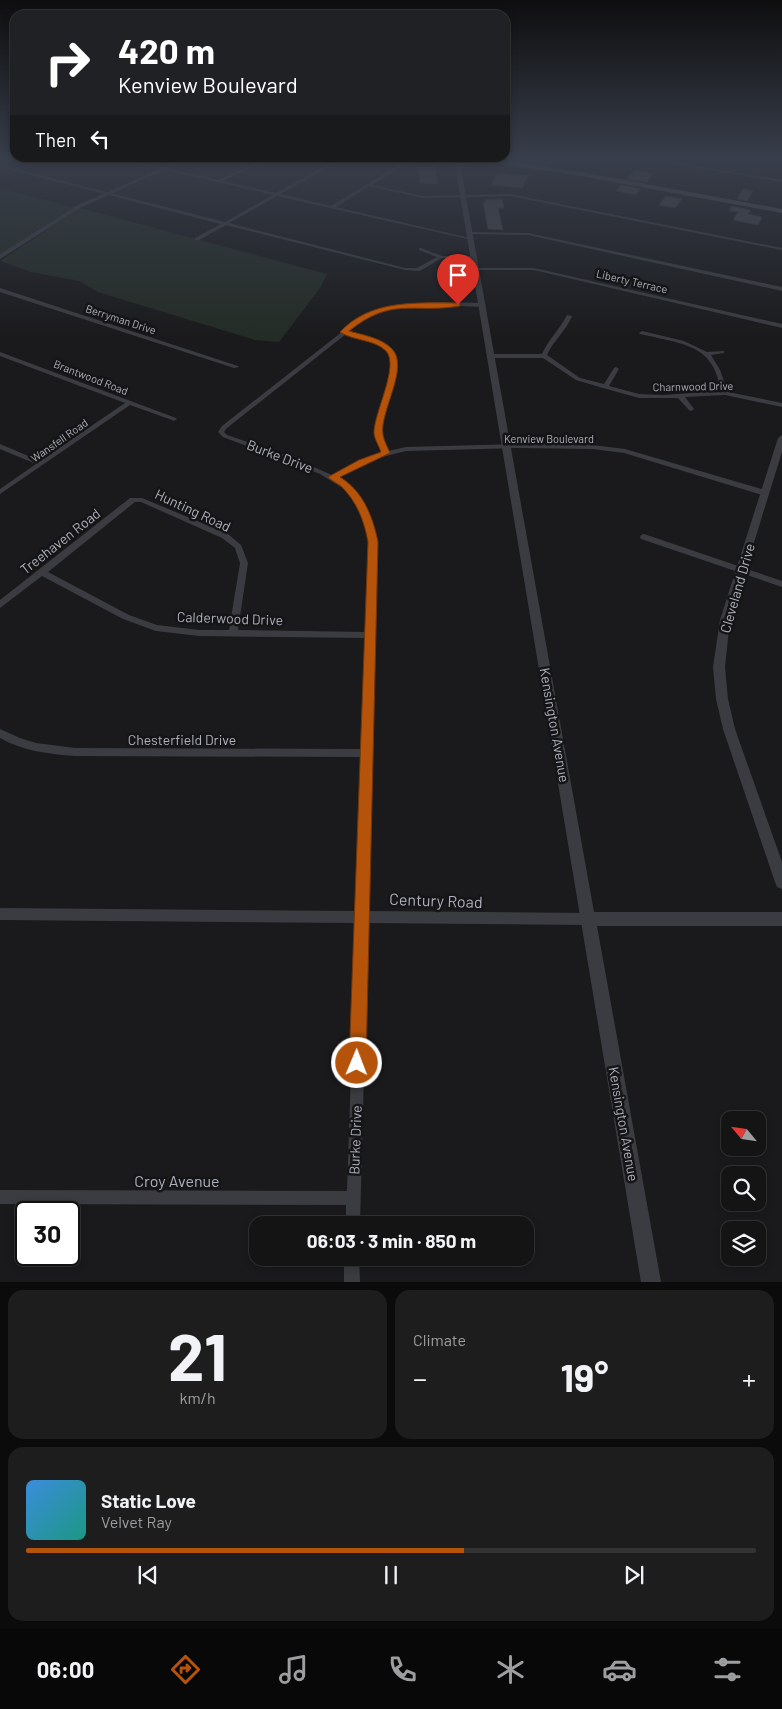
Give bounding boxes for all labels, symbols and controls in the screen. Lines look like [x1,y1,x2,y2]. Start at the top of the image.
text: 420 m [118,29,215,71]
icon: right [35,30,100,95]
text: Kenview Boulevard [118,71,298,97]
icon: left [86,125,114,153]
text: Then [35,128,76,151]
pin [437,254,479,305]
icon: arrive [444,261,472,289]
street label: Liberty Terrace [595,266,669,296]
street label: Berryman Drive [84,301,158,337]
street label: Brantwood Road [52,357,130,397]
street label: Charnwood Drive [653,379,733,393]
street label: Wansfell Road [28,416,90,464]
street label: Kenview Boulevard [504,432,594,445]
street label: Burke Drive [245,436,315,476]
street label: Hunting Road [152,485,234,535]
street label: Treehaven Road [17,504,103,578]
street label: Cleveland Drive [716,541,758,635]
street label: Calderwood Drive [177,608,283,628]
street label: Kensington Avenue [537,666,573,784]
street label: Chesterfield Drive [128,731,236,748]
street label: Century Road [389,889,483,911]
position arrow [330,1036,382,1088]
street label: Kensington Avenue [606,1065,642,1183]
street label: Burke Drive [345,1105,365,1175]
north arrow [721,1111,766,1156]
map controls [721,1111,766,1266]
button: search [721,1166,766,1211]
street label: Croy Avenue [134,1171,220,1190]
speed limit sign: 30 [15,1201,80,1266]
button: layers [721,1221,766,1266]
text: 06:03 · 3 min · 850 m [307,1229,476,1252]
text: 21 [168,1316,227,1394]
text: Climate [413,1330,466,1349]
text: 19° [561,1354,608,1400]
text: − [413,1361,427,1395]
text: + [742,1361,756,1395]
text: km/h [179,1388,216,1407]
text: Static Love [101,1489,196,1512]
text: Velvet Ray [101,1512,172,1531]
icon: previous [134,1561,162,1589]
icon: pause [377,1561,405,1589]
icon: next [620,1561,648,1589]
icon: directions [168,1652,203,1687]
icon: music [276,1652,311,1687]
icon: phone [385,1652,420,1687]
icon: climate [493,1652,528,1687]
icon: car [602,1652,637,1687]
icon: filters [710,1652,745,1687]
text: 06:00 [37,1656,94,1682]

